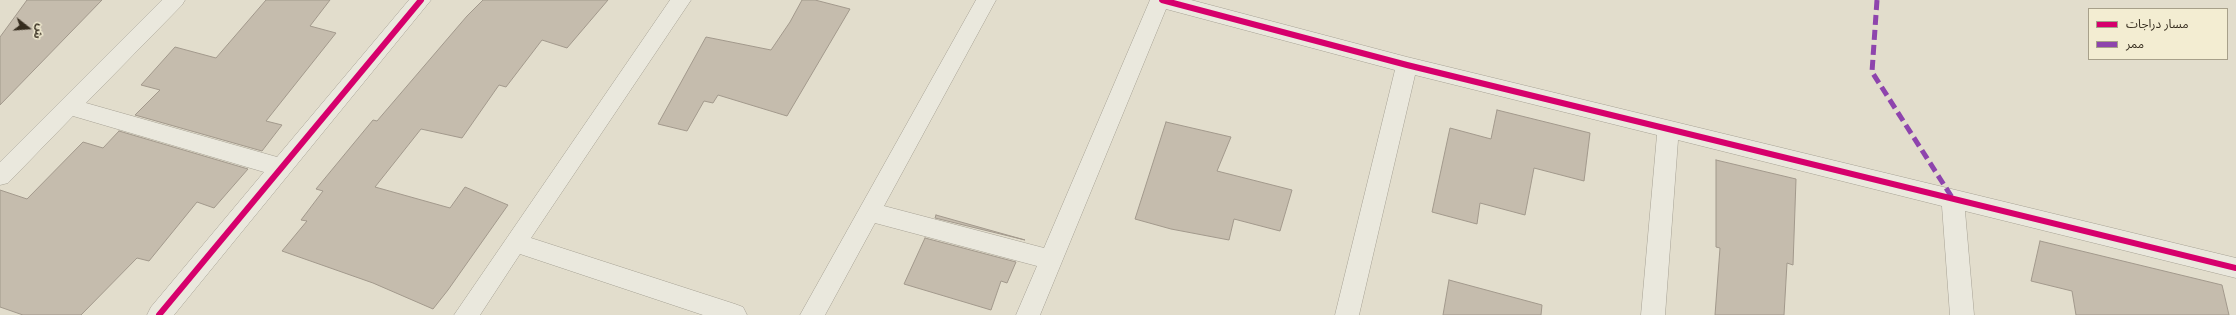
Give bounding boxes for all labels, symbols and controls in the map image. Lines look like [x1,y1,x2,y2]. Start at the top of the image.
north arrow [8,8,48,48]
legend [2088,8,2228,60]
text: مسار دراجات [2126,17,2189,31]
text: ش [32,23,47,40]
text: ممر [2126,37,2144,51]

